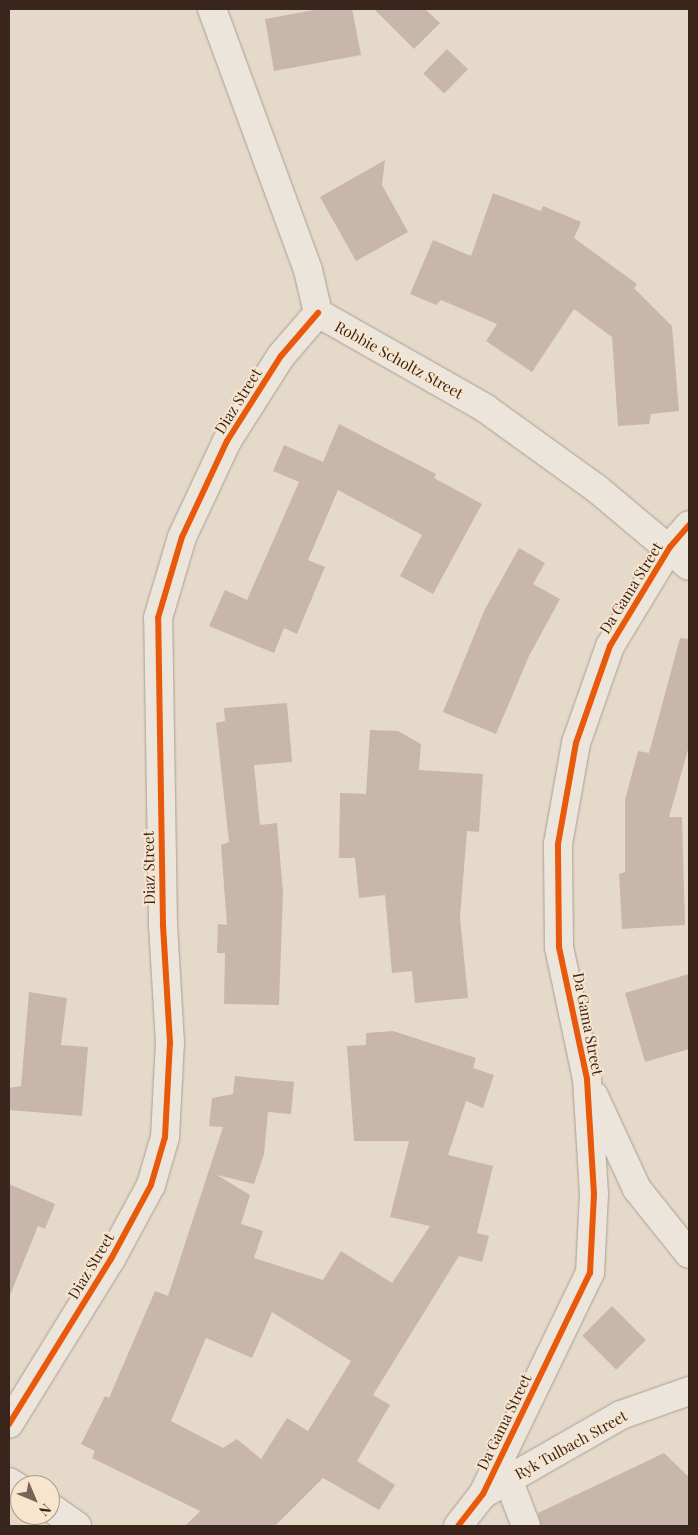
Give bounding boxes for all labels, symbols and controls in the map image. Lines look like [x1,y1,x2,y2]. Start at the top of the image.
street label: Robbie Scholtz Street [332,317,466,403]
street label: Diaz Street [211,365,265,437]
street label: Da Gama Street [596,539,666,637]
street label: Diaz Street [139,831,159,905]
street label: Da Gama Street [569,971,607,1077]
street label: Diaz Street [64,1230,118,1302]
street label: Da Gama Street [473,1371,535,1473]
street label: Ryk Tulbach Street [512,1407,630,1483]
north arrow [10,1475,60,1525]
text: N [35,1500,56,1521]

